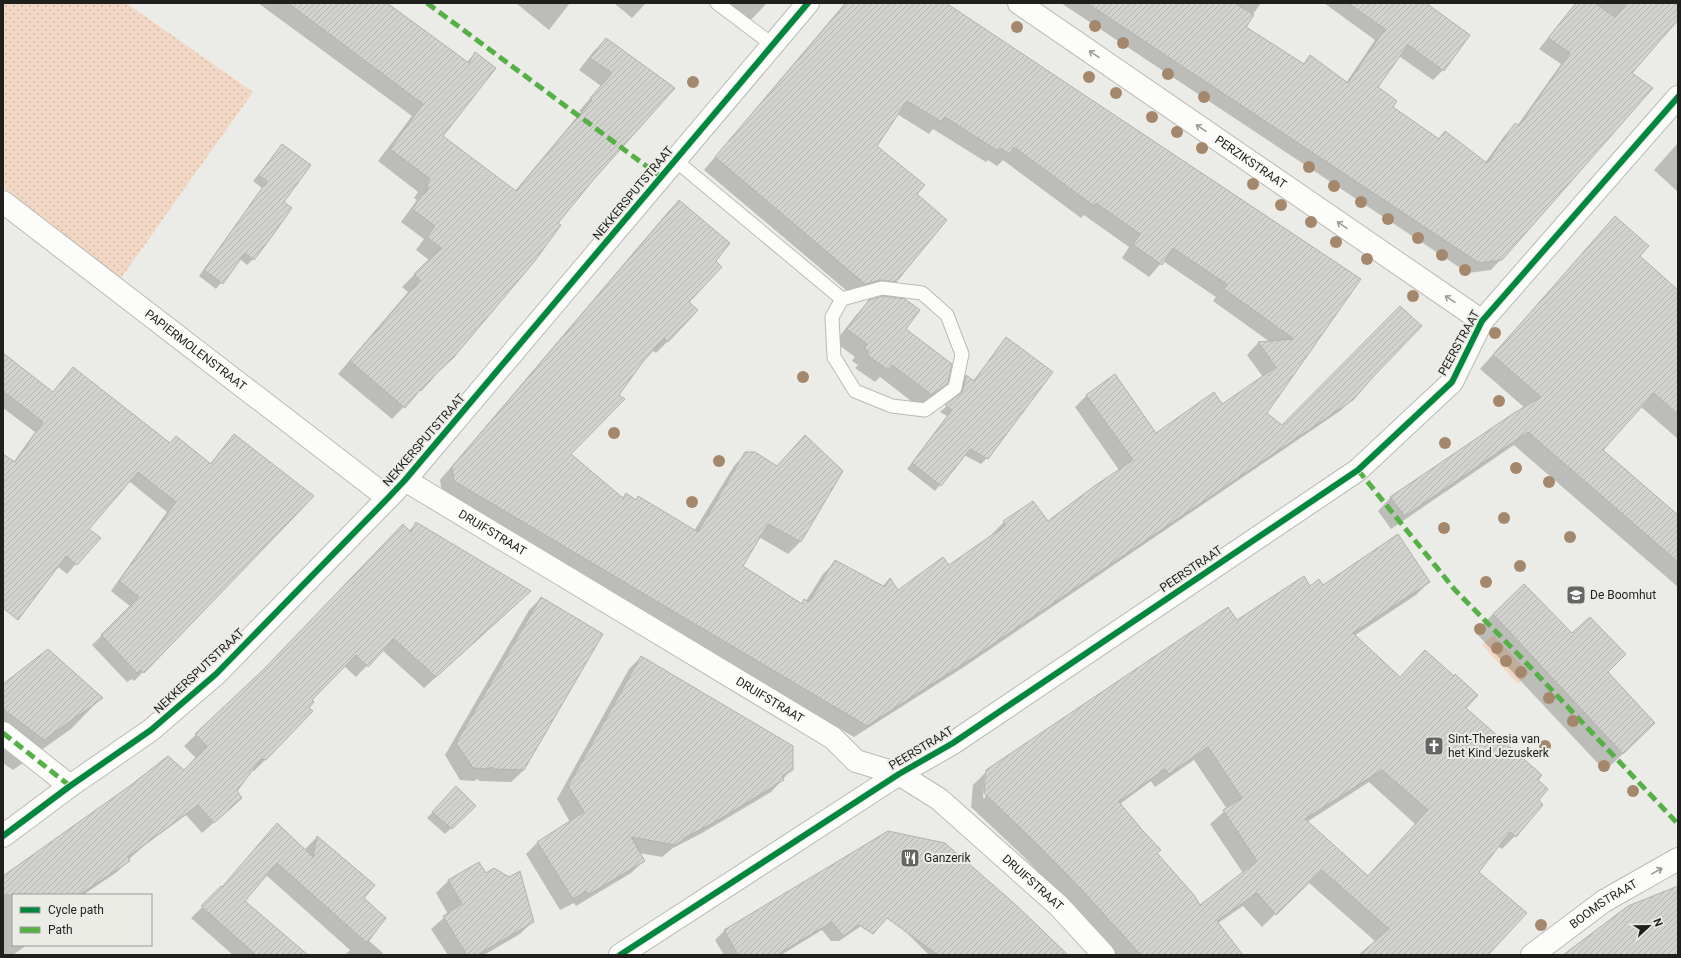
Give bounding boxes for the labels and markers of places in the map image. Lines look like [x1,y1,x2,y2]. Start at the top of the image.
school or university icon: De Boomhut [1565,584,1587,606]
place label: De Boomhut [1590,588,1656,602]
place label: Sint-Theresia van het Kind Jezuskerk [1448,732,1550,760]
church icon: Sint-Theresia van het Kind Jezuskerk [1423,735,1445,757]
restaurant icon: Ganzerik [899,847,921,869]
place label: Ganzerik [924,851,972,865]

